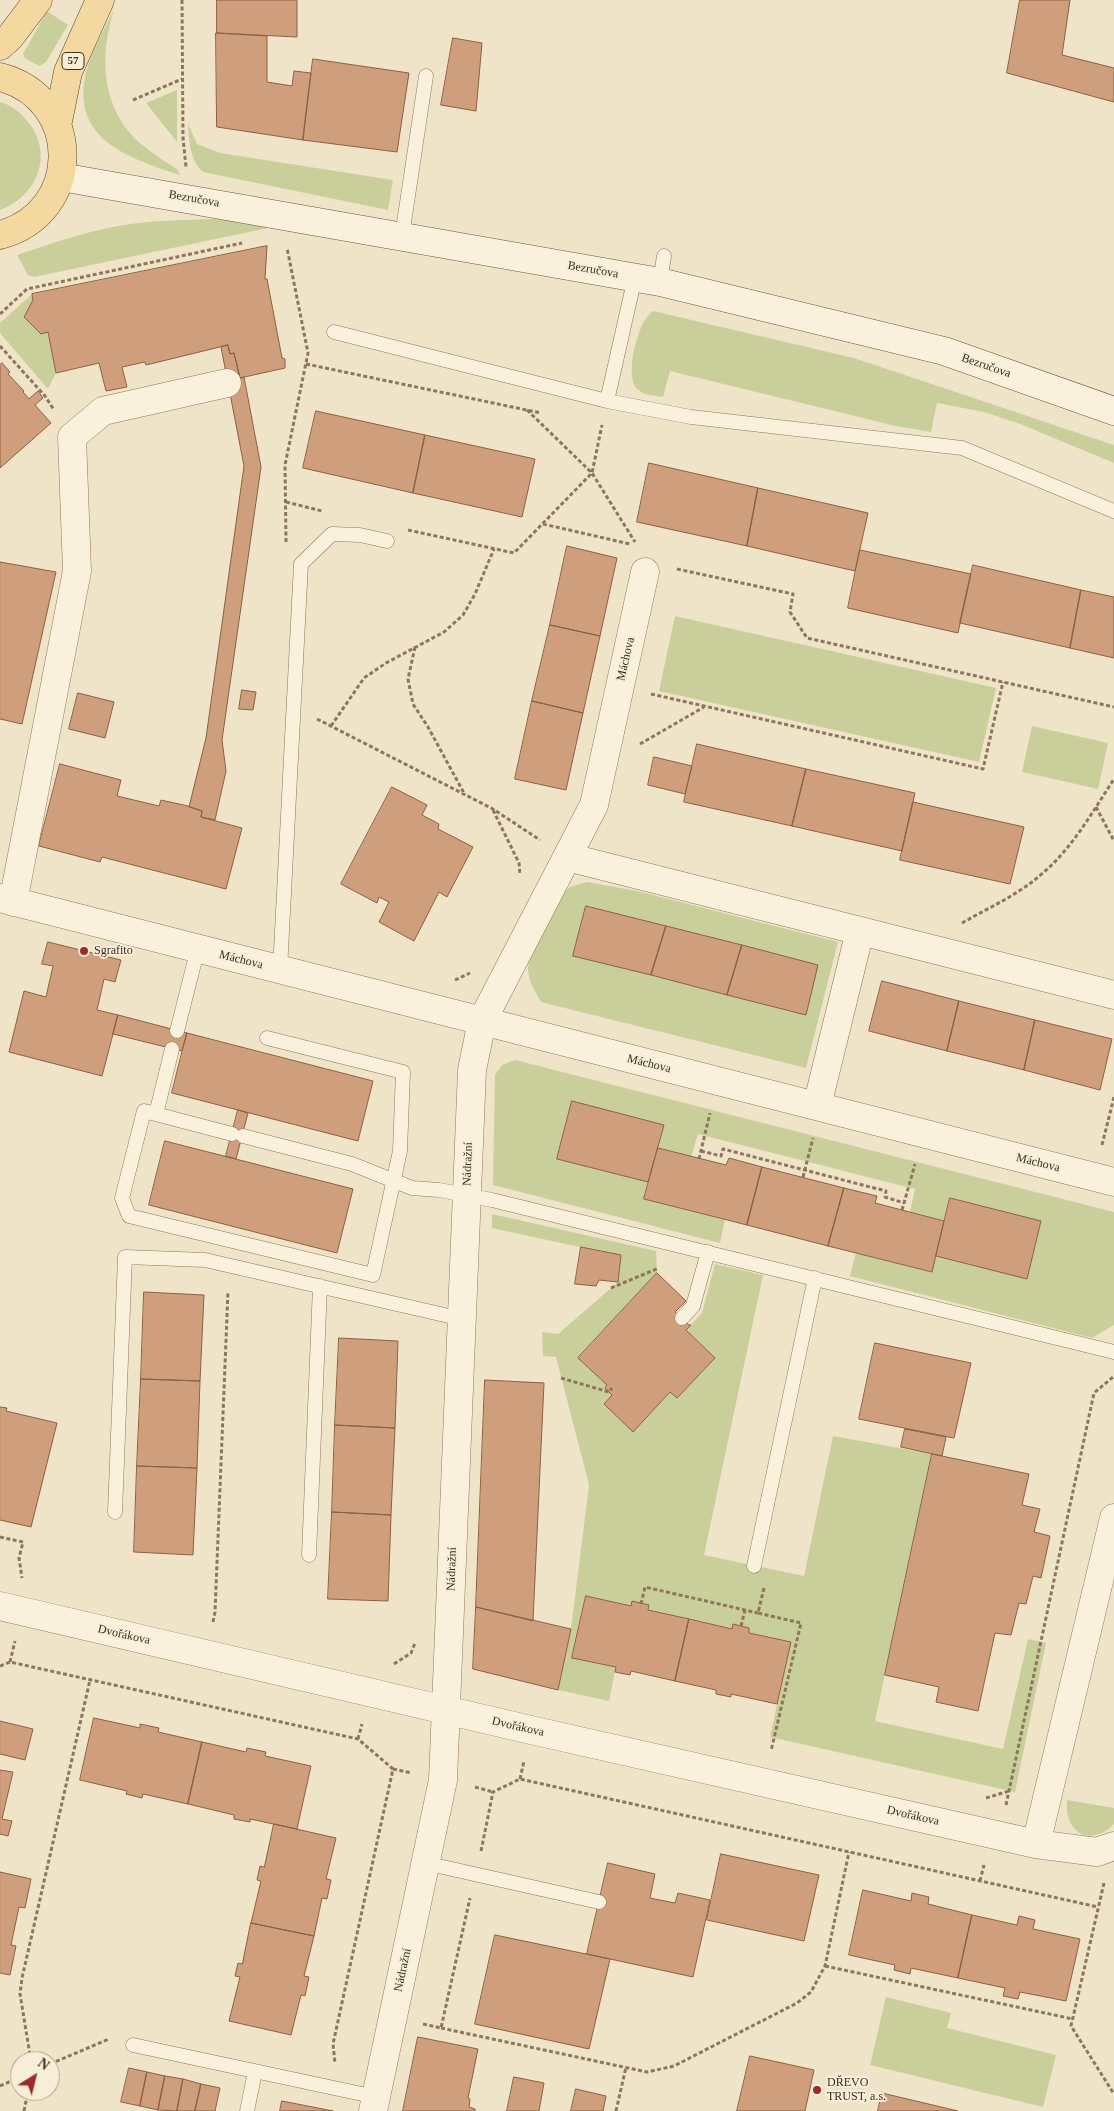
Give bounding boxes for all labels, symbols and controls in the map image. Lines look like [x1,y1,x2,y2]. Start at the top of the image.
road number: 57 [62,52,84,70]
street label: Bezručova [167,187,221,211]
street label: Bezručova [566,258,620,282]
street label: Bezručova [959,351,1013,381]
street label: Máchova [614,636,638,682]
place label: Sgrafito [94,944,133,958]
marker: Sgrafito [78,945,90,957]
street label: Máchova [218,948,264,972]
street label: Máchova [626,1052,672,1076]
street label: Nádražní [460,1142,476,1186]
street label: Máchova [1015,1151,1061,1175]
street label: Nádražní [444,1547,460,1591]
street label: Dvořákova [96,1622,152,1648]
street label: Dvořákova [490,1714,546,1740]
street label: Dvořákova [885,1803,941,1829]
street label: Nádražní [391,1947,415,1993]
north arrow [10,2051,60,2101]
text: N [35,2055,52,2073]
place label: DŘEVO TRUST, a.s. [827,2076,886,2104]
marker: DŘEVO TRUST, a.s. [811,2084,823,2096]

